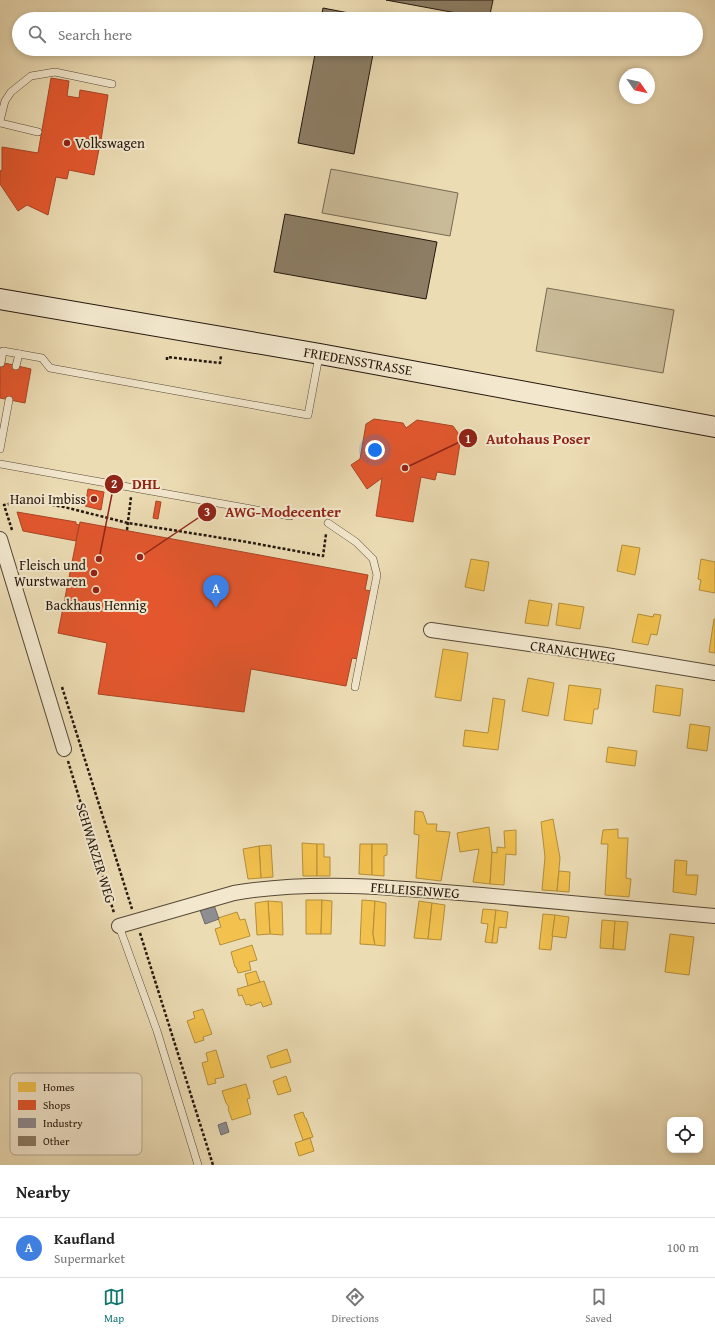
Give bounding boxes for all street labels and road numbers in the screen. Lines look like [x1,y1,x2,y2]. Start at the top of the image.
street label: FRIEDENSSTRASSE [302,342,414,380]
street label: CRANACHWEG [529,635,617,667]
street label: SCHWARZER WEG [71,800,121,906]
street label: FELLEISENWEG [370,877,460,903]

